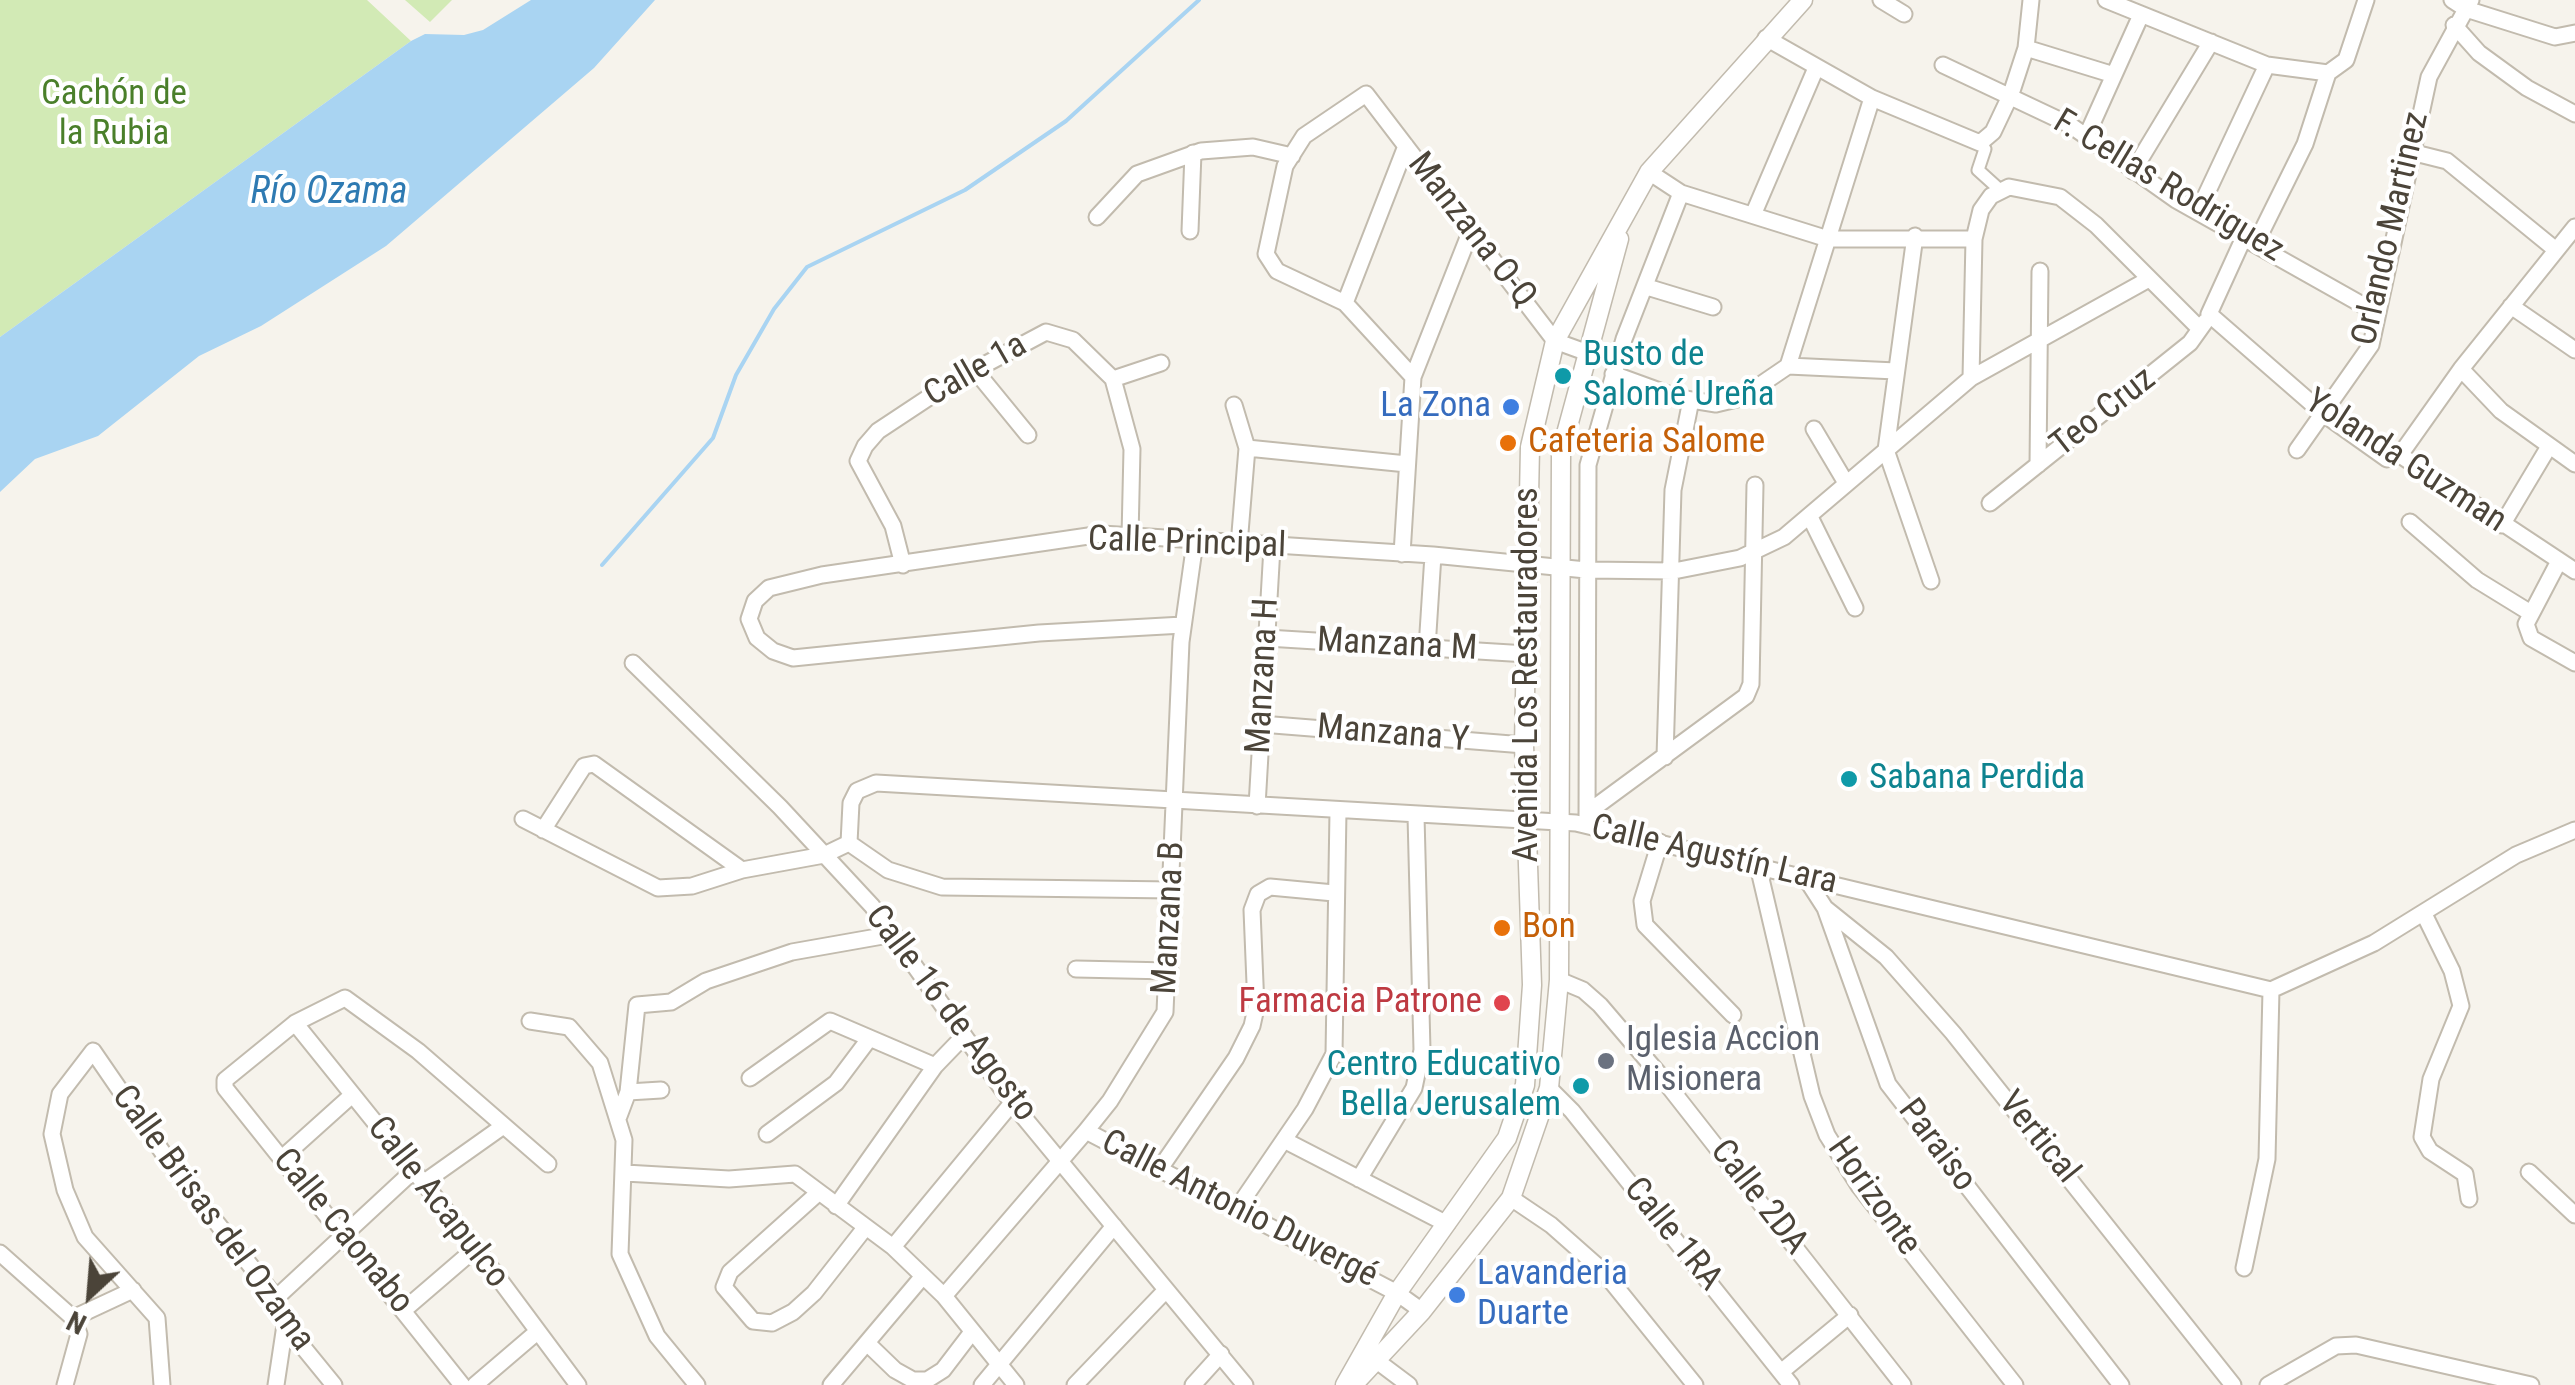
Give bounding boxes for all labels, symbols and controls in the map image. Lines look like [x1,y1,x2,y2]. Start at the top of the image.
park label: Cachón de la Rubia [41,74,187,156]
street label: F. Cellas Rodriguez [2045,102,2291,272]
street label: Orlando Martinez [2345,108,2439,350]
street label: Manzana O-Q [1398,145,1544,317]
water label: Río Ozama [251,170,407,216]
street label: Calle 1a [917,325,1035,417]
place label: Busto de Salomé Ureña [1583,335,1774,417]
street label: Teo Cruz [2043,359,2165,467]
marker: Busto de Salomé Ureña [1552,365,1574,387]
street label: Yolanda Guzman [2296,381,2514,543]
place label: La Zona [1380,386,1491,428]
marker: La Zona [1500,396,1522,418]
place label: Cafeteria Salome [1528,422,1765,464]
marker: Cafeteria Salome [1497,432,1519,454]
street label: Avenida Los Restauradores [1507,487,1549,863]
street label: Calle Principal [1087,520,1287,568]
street label: Manzana H [1239,597,1289,755]
street label: Manzana M [1316,621,1478,671]
street label: Manzana Y [1315,707,1471,763]
place label: Sabana Perdida [1869,758,2085,800]
marker: Sabana Perdida [1838,768,1860,790]
street label: Calle Agustín Lara [1587,807,1841,905]
street label: Manzana B [1145,840,1195,996]
street label: Calle 16 de Agosto [855,898,1045,1130]
place label: Bon [1522,907,1576,949]
marker: Bon [1491,917,1513,939]
place label: Farmacia Patrone [1239,982,1482,1024]
marker: Farmacia Patrone [1491,992,1513,1014]
place label: Iglesia Accion Misionera [1626,1020,1820,1102]
place label: Centro Educativo Bella Jerusalem [1327,1045,1561,1127]
marker: Iglesia Accion Misionera [1595,1050,1617,1072]
marker: Centro Educativo Bella Jerusalem [1570,1075,1592,1097]
street label: Calle Brisas del Ozama [102,1078,322,1360]
street label: Vertical [1988,1084,2088,1192]
street label: Paraiso [1888,1092,1984,1200]
street label: Calle Acapulco [357,1109,517,1297]
street label: Calle Antonio Duvergé [1094,1122,1384,1298]
street label: Horizonte [1817,1130,1929,1264]
street label: Calle 2DA [1700,1132,1816,1264]
street label: Calle Caonabo [263,1141,421,1323]
street label: Calle 1RA [1614,1170,1730,1300]
north arrow [40,1245,140,1345]
place label: Lavanderia Duarte [1477,1254,1628,1336]
marker: Lavanderia Duarte [1446,1284,1468,1306]
text: N [62,1304,92,1341]

